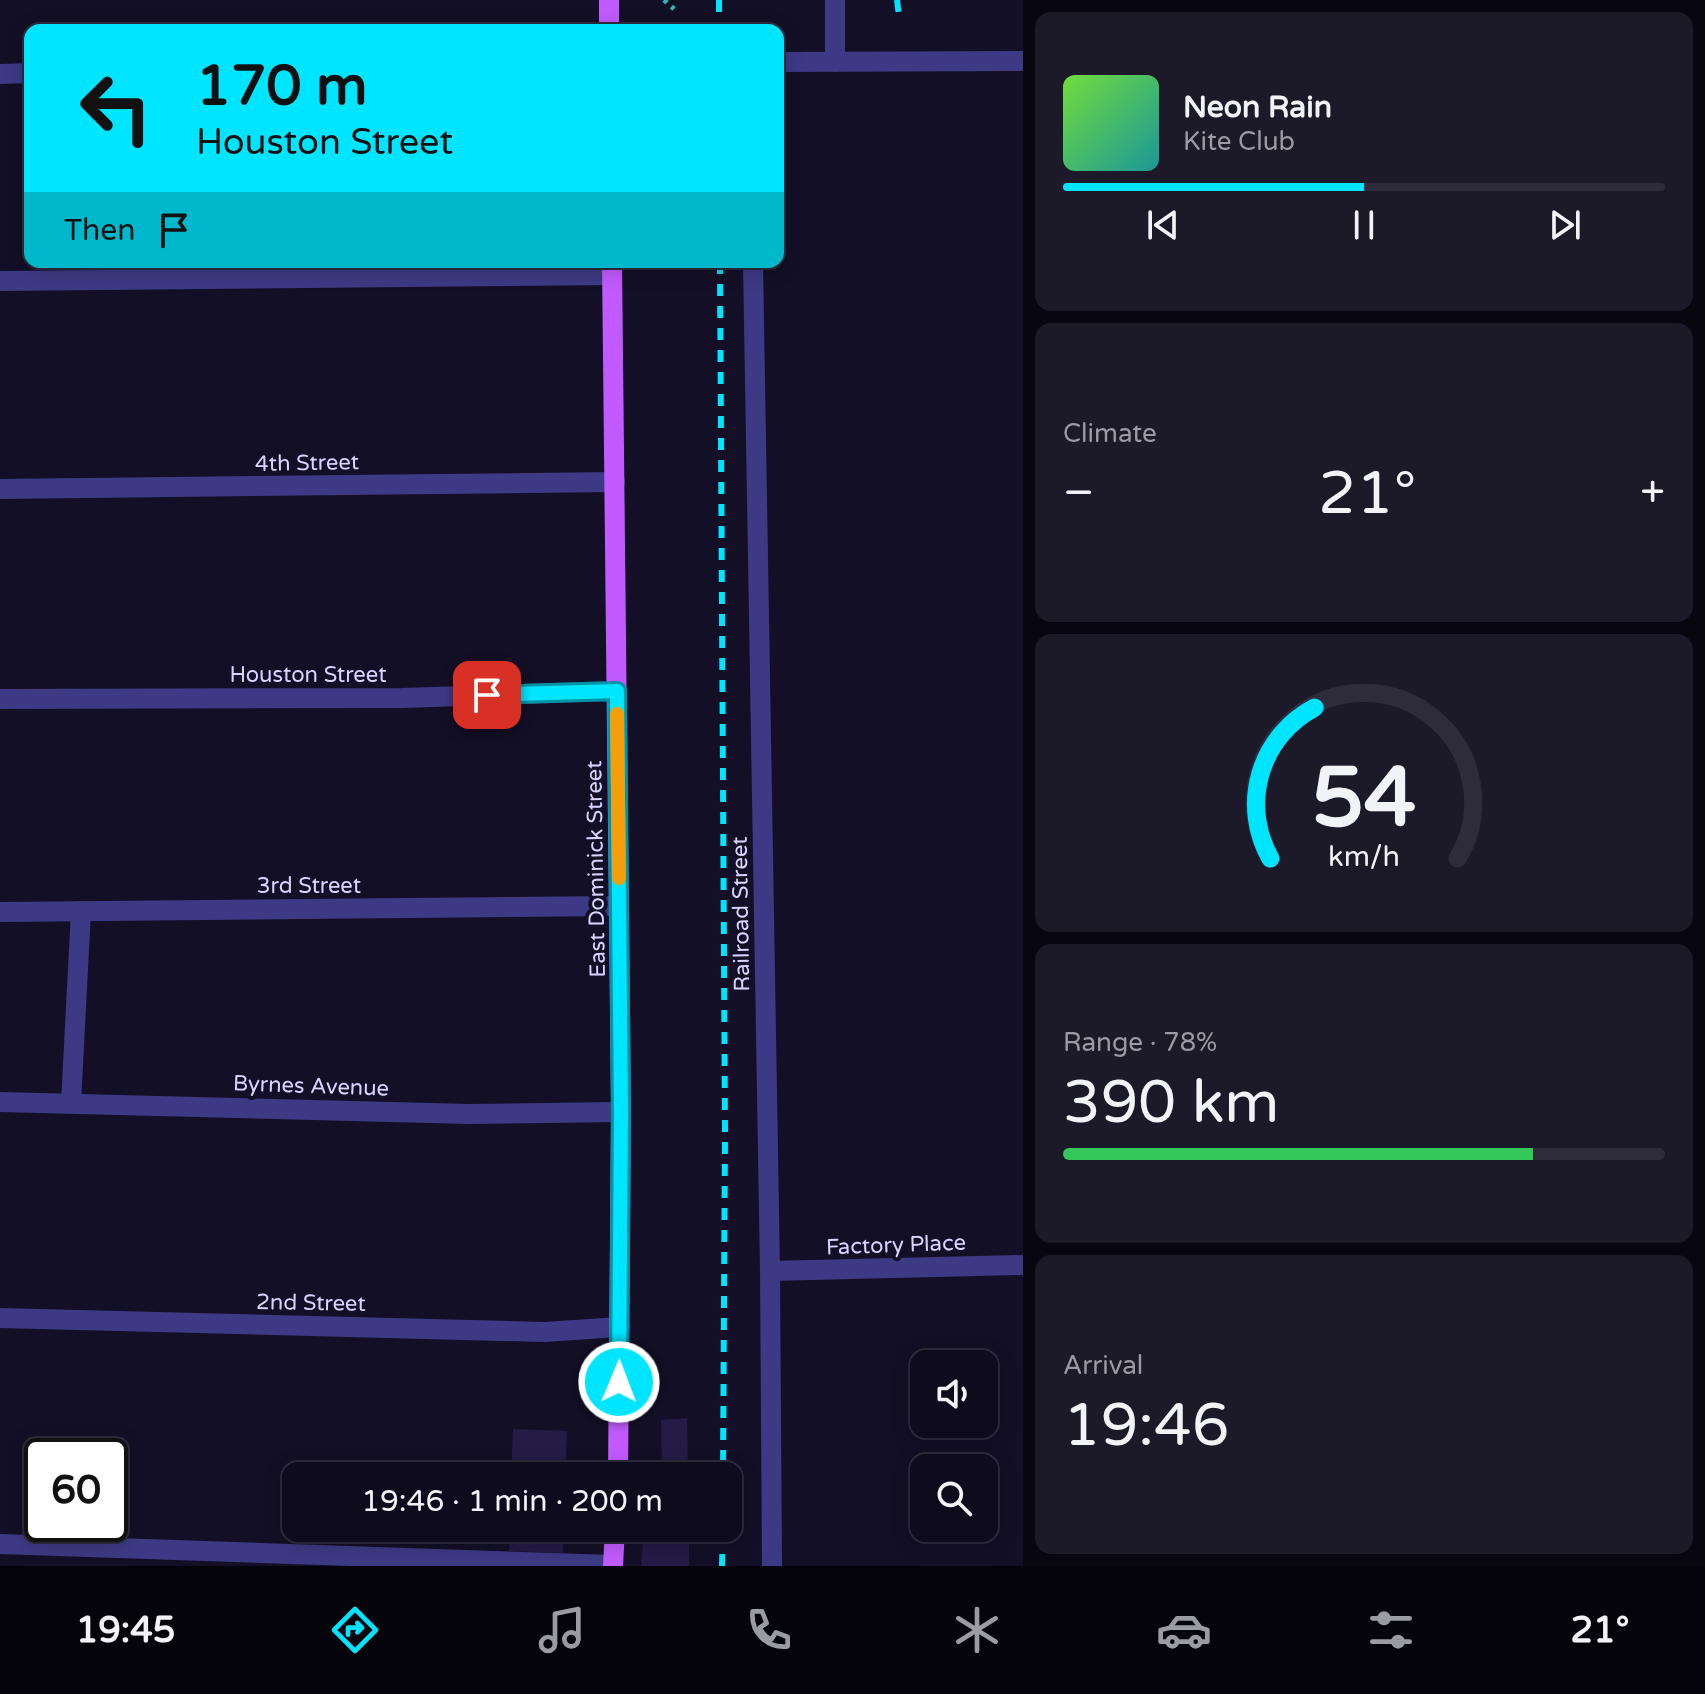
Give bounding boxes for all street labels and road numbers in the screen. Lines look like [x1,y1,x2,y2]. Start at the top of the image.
street label: 4th Street [255,449,359,477]
street label: Houston Street [229,662,387,688]
street label: East Dominick Street [581,760,611,978]
street label: Railroad Street [727,836,755,992]
street label: 3rd Street [257,873,361,899]
street label: Byrnes Avenue [233,1070,389,1102]
street label: Factory Place [826,1230,966,1260]
street label: 2nd Street [256,1289,366,1317]

